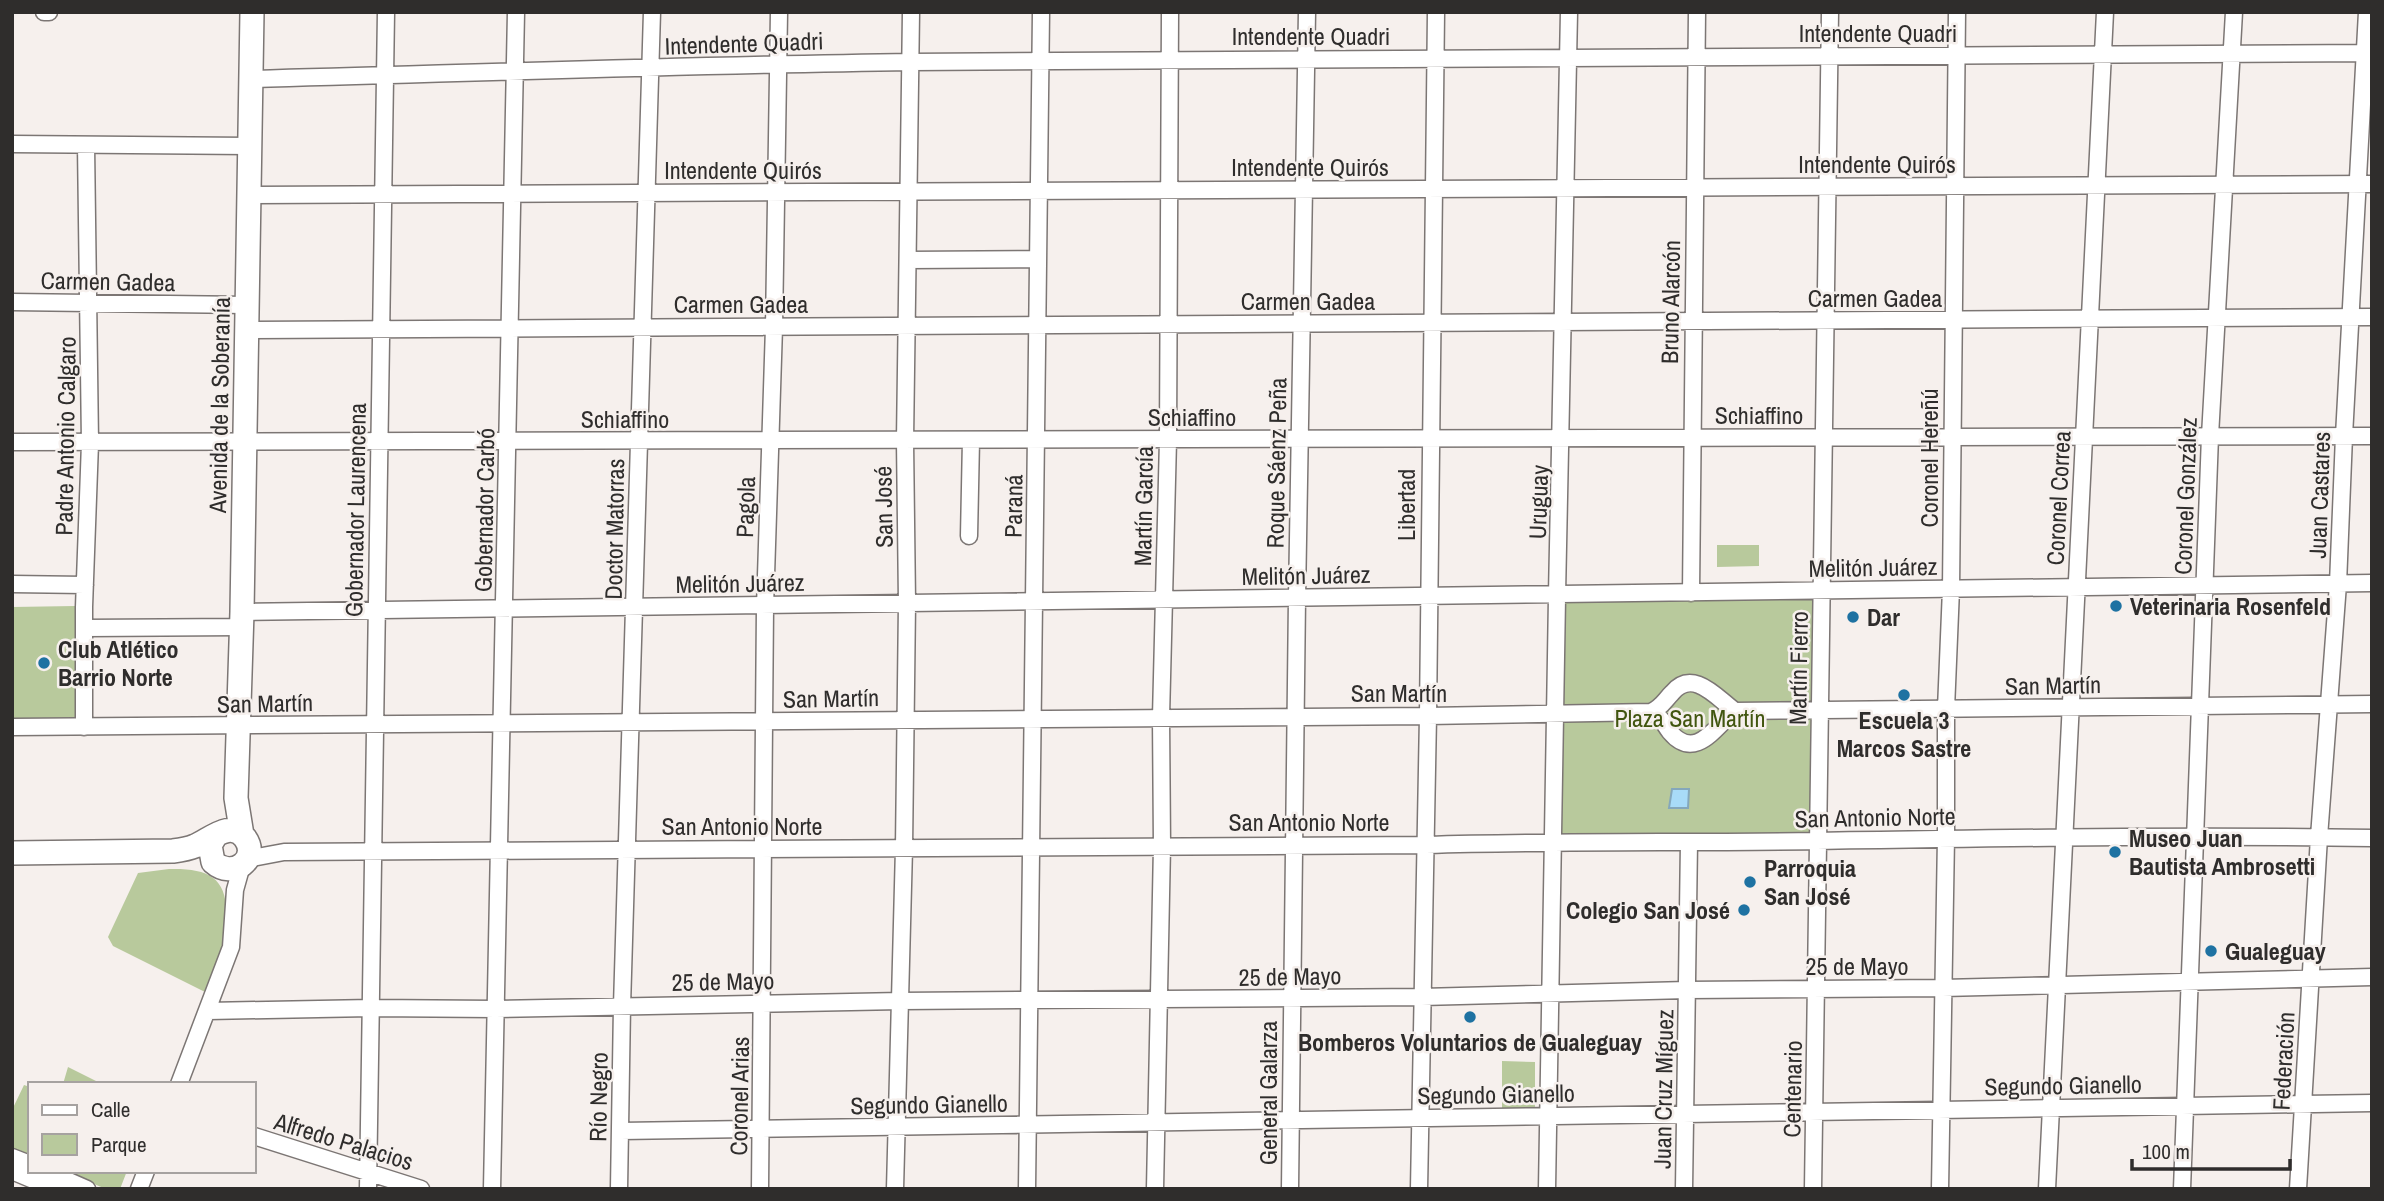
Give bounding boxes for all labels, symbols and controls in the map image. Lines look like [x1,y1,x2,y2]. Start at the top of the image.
street label: Intendente Quadri [1799,17,1957,49]
street label: Intendente Quadri [1232,20,1390,52]
street label: Intendente Quadri [664,24,824,62]
street label: Intendente Quirós [1798,148,1956,180]
street label: Intendente Quirós [1231,151,1389,183]
street label: Intendente Quirós [664,154,822,186]
street label: Bruno Alarcón [1653,240,1687,364]
street label: Carmen Gadea [40,264,176,298]
street label: Carmen Gadea [1808,282,1942,314]
street label: Carmen Gadea [1241,285,1375,317]
street label: Carmen Gadea [674,288,808,320]
street label: Avenida de la Soberanía [201,297,237,514]
street label: Padre Antonio Calgaro [47,336,83,536]
street label: Roque Sáenz Peña [1259,377,1293,549]
street label: Coronel Hereñú [1913,389,1945,527]
street label: Schiaffino [1715,399,1803,431]
street label: Schiaffino [1148,401,1236,433]
street label: Gobernador Laurencena [337,402,373,617]
street label: Schiaffino [581,403,669,435]
street label: Coronel González [2166,417,2204,575]
street label: Gobernador Carbó [467,428,501,592]
street label: Coronel Correa [2039,430,2078,566]
street label: Juan Castares [2301,431,2337,559]
street label: Martín García [1126,446,1160,566]
street label: Doctor Matorras [597,458,631,600]
street label: Uruguay [1521,464,1555,540]
street label: San José [866,466,900,548]
street label: Libertad [1390,469,1422,541]
street label: Paraná [996,474,1030,538]
street label: Pagola [728,476,762,538]
street label: Melitón Juárez [1808,550,1938,584]
street label: Melitón Juárez [1241,558,1371,592]
street label: Melitón Juárez [675,566,805,600]
place label: Veterinaria Rosenfeld [2130,590,2331,622]
marker: Veterinaria Rosenfeld [2108,598,2124,614]
place label: Dar [1867,601,1900,633]
marker: Dar [1845,609,1861,625]
street label: Martín Fierro [1781,611,1815,725]
place label: Club Atlético Barrio Norte [58,633,179,693]
marker: Club Atlético Barrio Norte [36,655,52,671]
street label: San Martín [2005,668,2101,702]
street label: San Martín [1351,677,1447,709]
street label: San Martín [783,681,879,715]
street label: San Martín [217,686,313,720]
marker: Escuela 3 Marcos Sastre [1896,687,1912,703]
park label: Plaza San Martín [1615,702,1765,734]
place label: Escuela 3 Marcos Sastre [1837,704,1971,764]
street label: San Antonio Norte [1794,800,1956,834]
street label: San Antonio Norte [1229,806,1389,838]
street label: San Antonio Norte [662,810,822,842]
place label: Museo Juan Bautista Ambrosetti [2129,822,2315,882]
marker: Museo Juan Bautista Ambrosetti [2107,844,2123,860]
place label: Parroquia San José [1764,852,1856,912]
marker: Parroquia San José [1742,874,1758,890]
place label: Colegio San José [1566,894,1730,926]
marker: Colegio San José [1736,902,1752,918]
place label: Gualeguay [2225,935,2326,967]
marker: Gualeguay [2203,943,2219,959]
street label: 25 de Mayo [1806,950,1908,982]
street label: 25 de Mayo [1238,959,1342,993]
street label: 25 de Mayo [671,964,775,998]
marker: Bomberos Voluntarios de Gualeguay [1462,1009,1478,1025]
street label: Juan Cruz Míguez [1646,1009,1680,1169]
street label: Federación [2264,1011,2302,1111]
street label: General Galarza [1252,1021,1284,1165]
place label: Bomberos Voluntarios de Gualeguay [1298,1026,1642,1058]
street label: Coronel Arias [722,1036,756,1156]
street label: Centenario [1775,1040,1809,1138]
street label: Río Negro [581,1052,615,1142]
street label: Segundo Gianello [1984,1068,2142,1102]
street label: Segundo Gianello [1417,1077,1575,1111]
legend [28,1082,256,1173]
street label: Segundo Gianello [850,1087,1008,1121]
text: Calle [91,1095,130,1124]
street label: Alfredo Palacios [270,1104,417,1177]
scale bar [2132,1128,2290,1172]
text: Parque [91,1130,147,1159]
text: 100 m [2142,1137,2190,1166]

